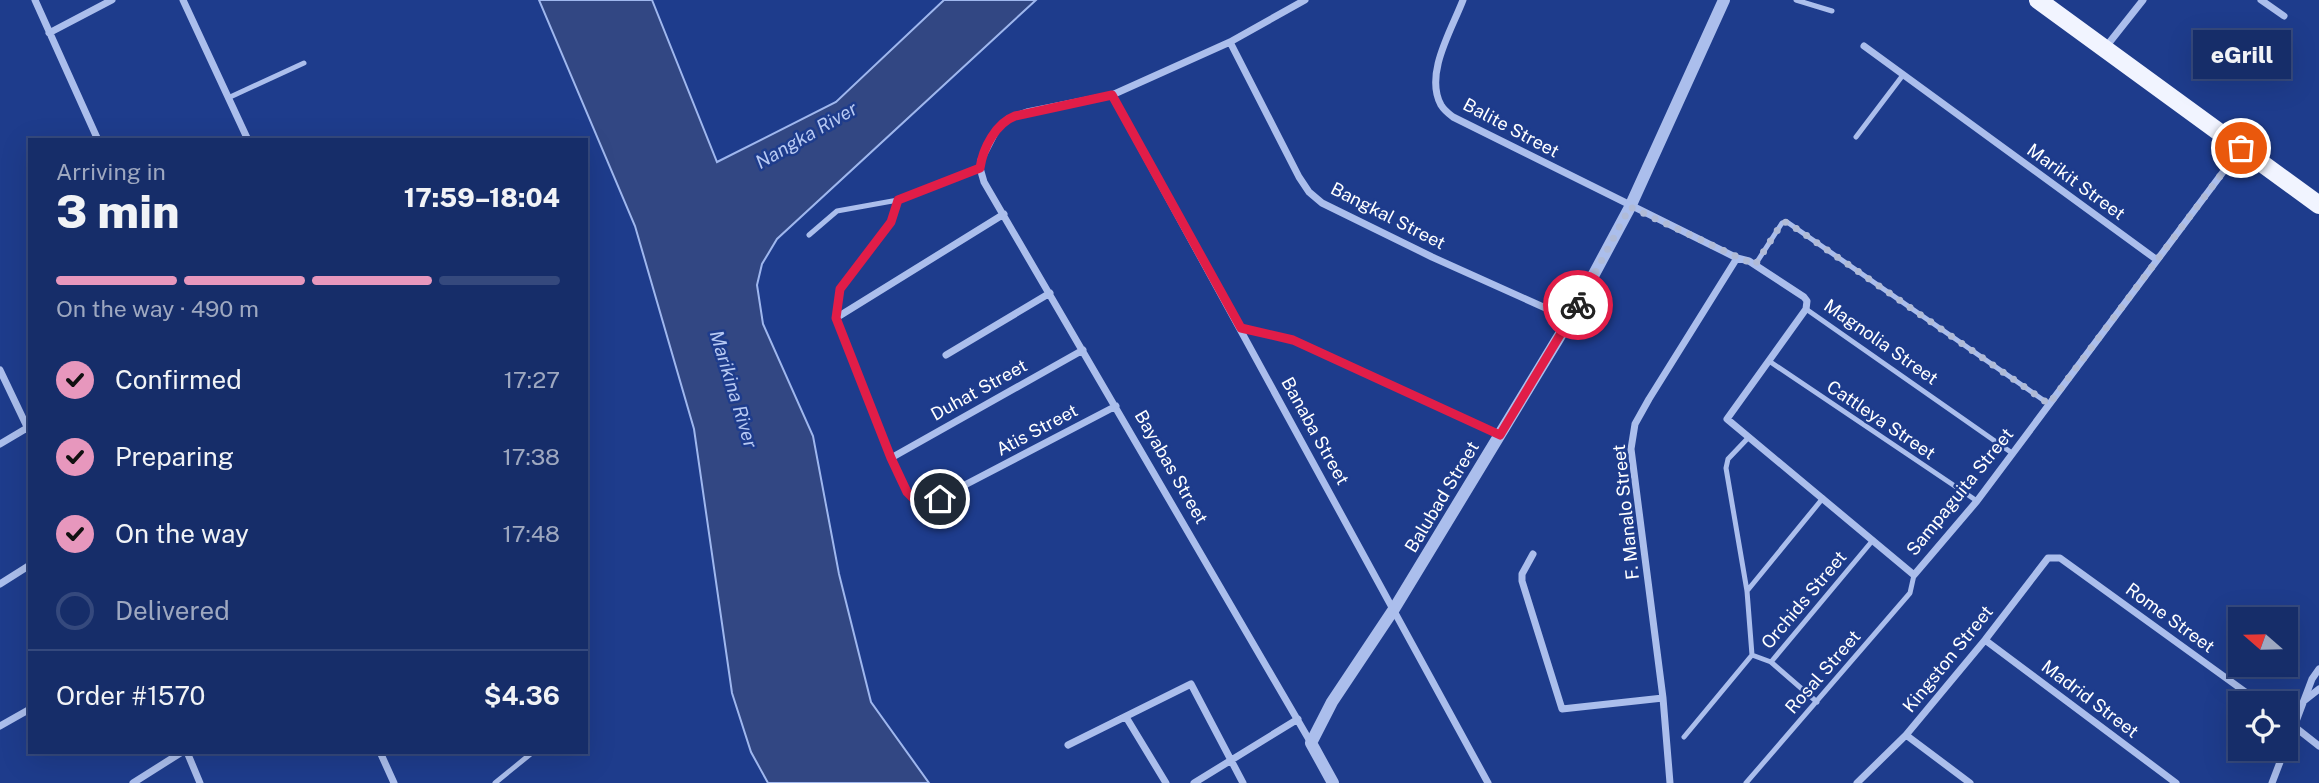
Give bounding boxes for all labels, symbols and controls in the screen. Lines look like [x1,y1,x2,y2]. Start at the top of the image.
callout: eGrill [2192,29,2290,78]
text: eGrill [2211,41,2273,68]
street label: Balite Street [1460,93,1563,162]
water label: Nangka River [751,97,862,173]
pin [2211,118,2271,178]
icon: bag [2222,129,2260,167]
street label: Marikit Street [2023,139,2129,224]
text: Arriving in [56,158,166,185]
street label: Bangkal Street [1327,178,1449,253]
text: 17:59–18:04 [404,182,560,213]
text: 3 min [56,184,180,238]
courier [1543,270,1613,340]
icon: bike [1559,286,1597,324]
street label: Magnolia Street [1820,294,1942,389]
text: On the way · 490 m [56,295,259,322]
water label: Marikina River [706,327,763,451]
street label: Duhat Street [927,354,1031,425]
icon: check [56,361,94,399]
text: Confirmed [115,364,242,395]
text: 17:27 [504,366,560,393]
street label: Banaba Street [1277,373,1354,488]
street label: Cattleya Street [1823,376,1940,464]
street label: Atis Street [992,399,1081,460]
street label: Bayabas Street [1130,406,1212,527]
street label: Sampaguita Street [1902,424,2017,560]
street label: Balubad Street [1400,437,1483,556]
icon: check [56,438,94,476]
text: Preparing [115,441,234,472]
text: 17:38 [502,443,560,470]
street label: F. Manalo Street [1608,443,1643,581]
pin [910,469,970,529]
icon: home [921,480,959,518]
icon: check [56,515,94,553]
text: On the way [115,518,249,549]
text: 17:48 [502,520,560,547]
street label: Orchids Street [1757,546,1851,653]
street label: Rome Street [2122,578,2219,657]
text: Delivered [115,595,230,626]
street label: Kingston Street [1898,601,1997,716]
north arrow [2228,607,2298,677]
map controls [2228,607,2298,761]
street label: Rosal Street [1781,626,1864,718]
street label: Madrid Street [2038,655,2143,742]
text: Order #1570 [56,680,206,711]
text: $4.36 [484,680,560,711]
button: locate [2228,691,2298,761]

